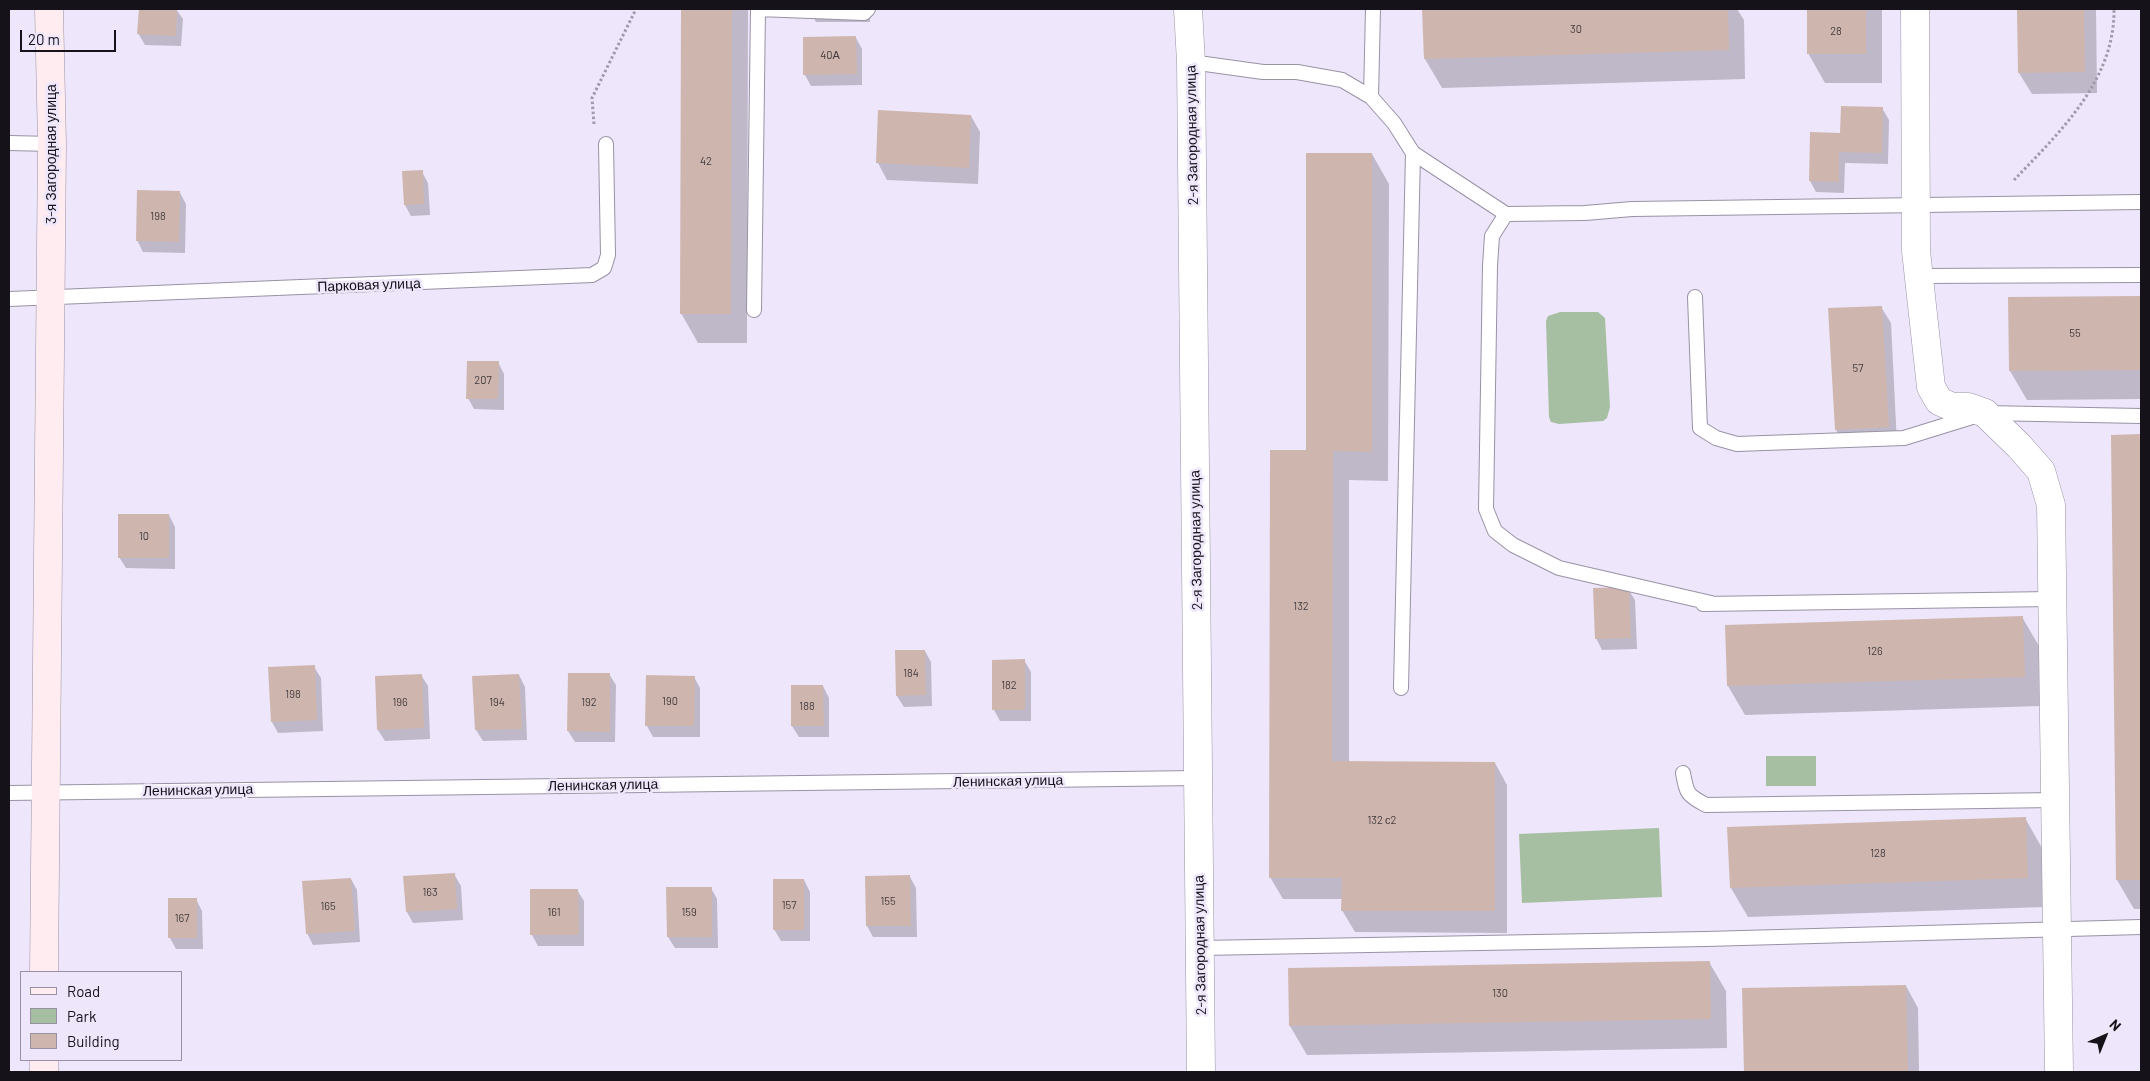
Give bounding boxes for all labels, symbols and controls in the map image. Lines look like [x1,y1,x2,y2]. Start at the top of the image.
scale bar [22,20,119,52]
house number: 30 [1570,22,1582,36]
house number: 28 [1830,24,1842,38]
text: 20 m [28,30,60,48]
house number: 40А [820,48,840,62]
street label: 2-я Загородная улица [1182,65,1202,205]
street label: 3-я Загородная улица [43,84,59,224]
house number: 42 [700,154,712,168]
house number: 198 [150,209,166,223]
street label: Парковая улица [317,275,421,295]
house number: 55 [2069,326,2081,340]
house number: 57 [1853,361,1863,375]
house number: 207 [474,373,492,387]
street label: 2-я Загородная улица [1186,470,1206,610]
house number: 10 [139,529,149,543]
house number: 132 [1293,599,1309,613]
house number: 126 [1867,644,1883,658]
house number: 184 [903,666,919,680]
house number: 182 [1001,678,1017,692]
house number: 198 [285,687,301,701]
house number: 190 [662,694,678,708]
house number: 196 [392,695,408,709]
house number: 194 [489,695,505,709]
house number: 192 [581,695,597,709]
house number: 188 [799,699,815,713]
street label: Ленинская улица [953,772,1063,790]
street label: Ленинская улица [548,776,658,794]
street label: Ленинская улица [143,781,253,799]
house number: 132 с2 [1367,813,1397,827]
house number: 128 [1870,846,1886,860]
street label: 2-я Загородная улица [1190,875,1210,1015]
house number: 163 [422,885,438,899]
house number: 155 [880,894,896,908]
house number: 157 [782,898,796,912]
house number: 165 [320,899,336,913]
house number: 161 [547,905,561,919]
house number: 159 [681,905,697,919]
house number: 167 [175,911,189,925]
legend [20,971,182,1061]
text: Road [67,982,100,1000]
house number: 130 [1492,986,1508,1000]
text: Park [67,1007,96,1025]
north arrow [2080,1011,2130,1061]
text: N [2107,1016,2125,1034]
text: Building [67,1032,120,1050]

